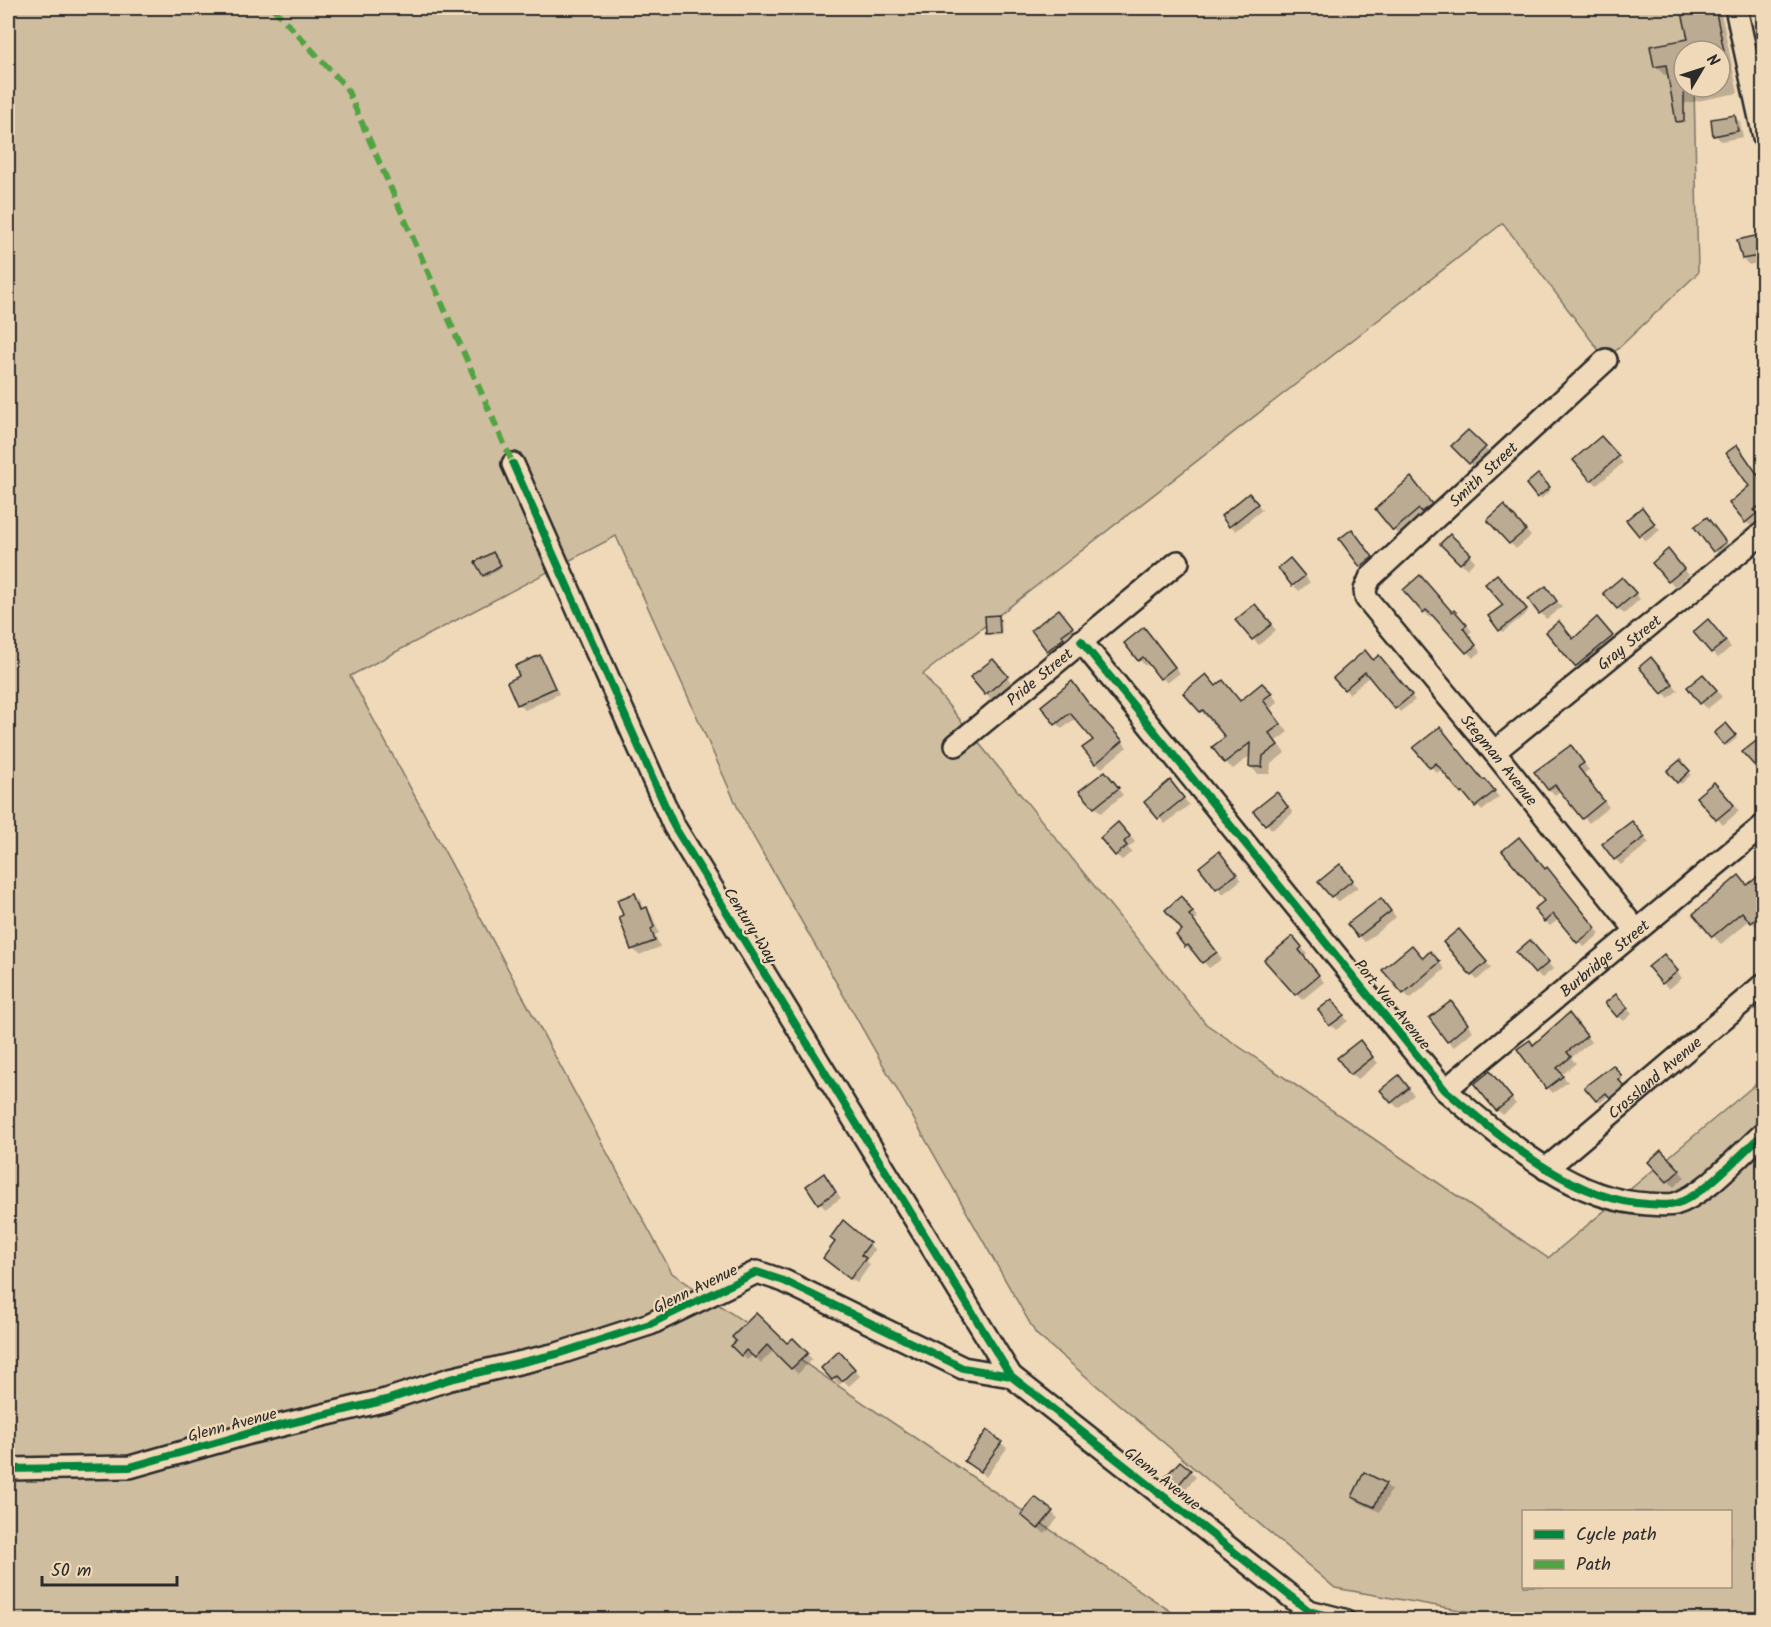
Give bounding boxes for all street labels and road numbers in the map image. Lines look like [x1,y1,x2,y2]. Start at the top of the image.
street label: Smith Street [1444,436,1525,514]
street label: Gray Street [1592,609,1668,677]
street label: Pride Street [1001,642,1080,713]
street label: Stegman Avenue [1453,709,1543,812]
street label: Century Way [716,883,783,969]
street label: Burbridge Street [1555,913,1656,1004]
street label: Port Vue Avenue [1347,954,1436,1056]
street label: Crossland Avenue [1602,1031,1708,1126]
street label: Glenn Avenue [649,1258,742,1321]
street label: Glenn Avenue [185,1402,280,1449]
street label: Glenn Avenue [1118,1441,1206,1517]

